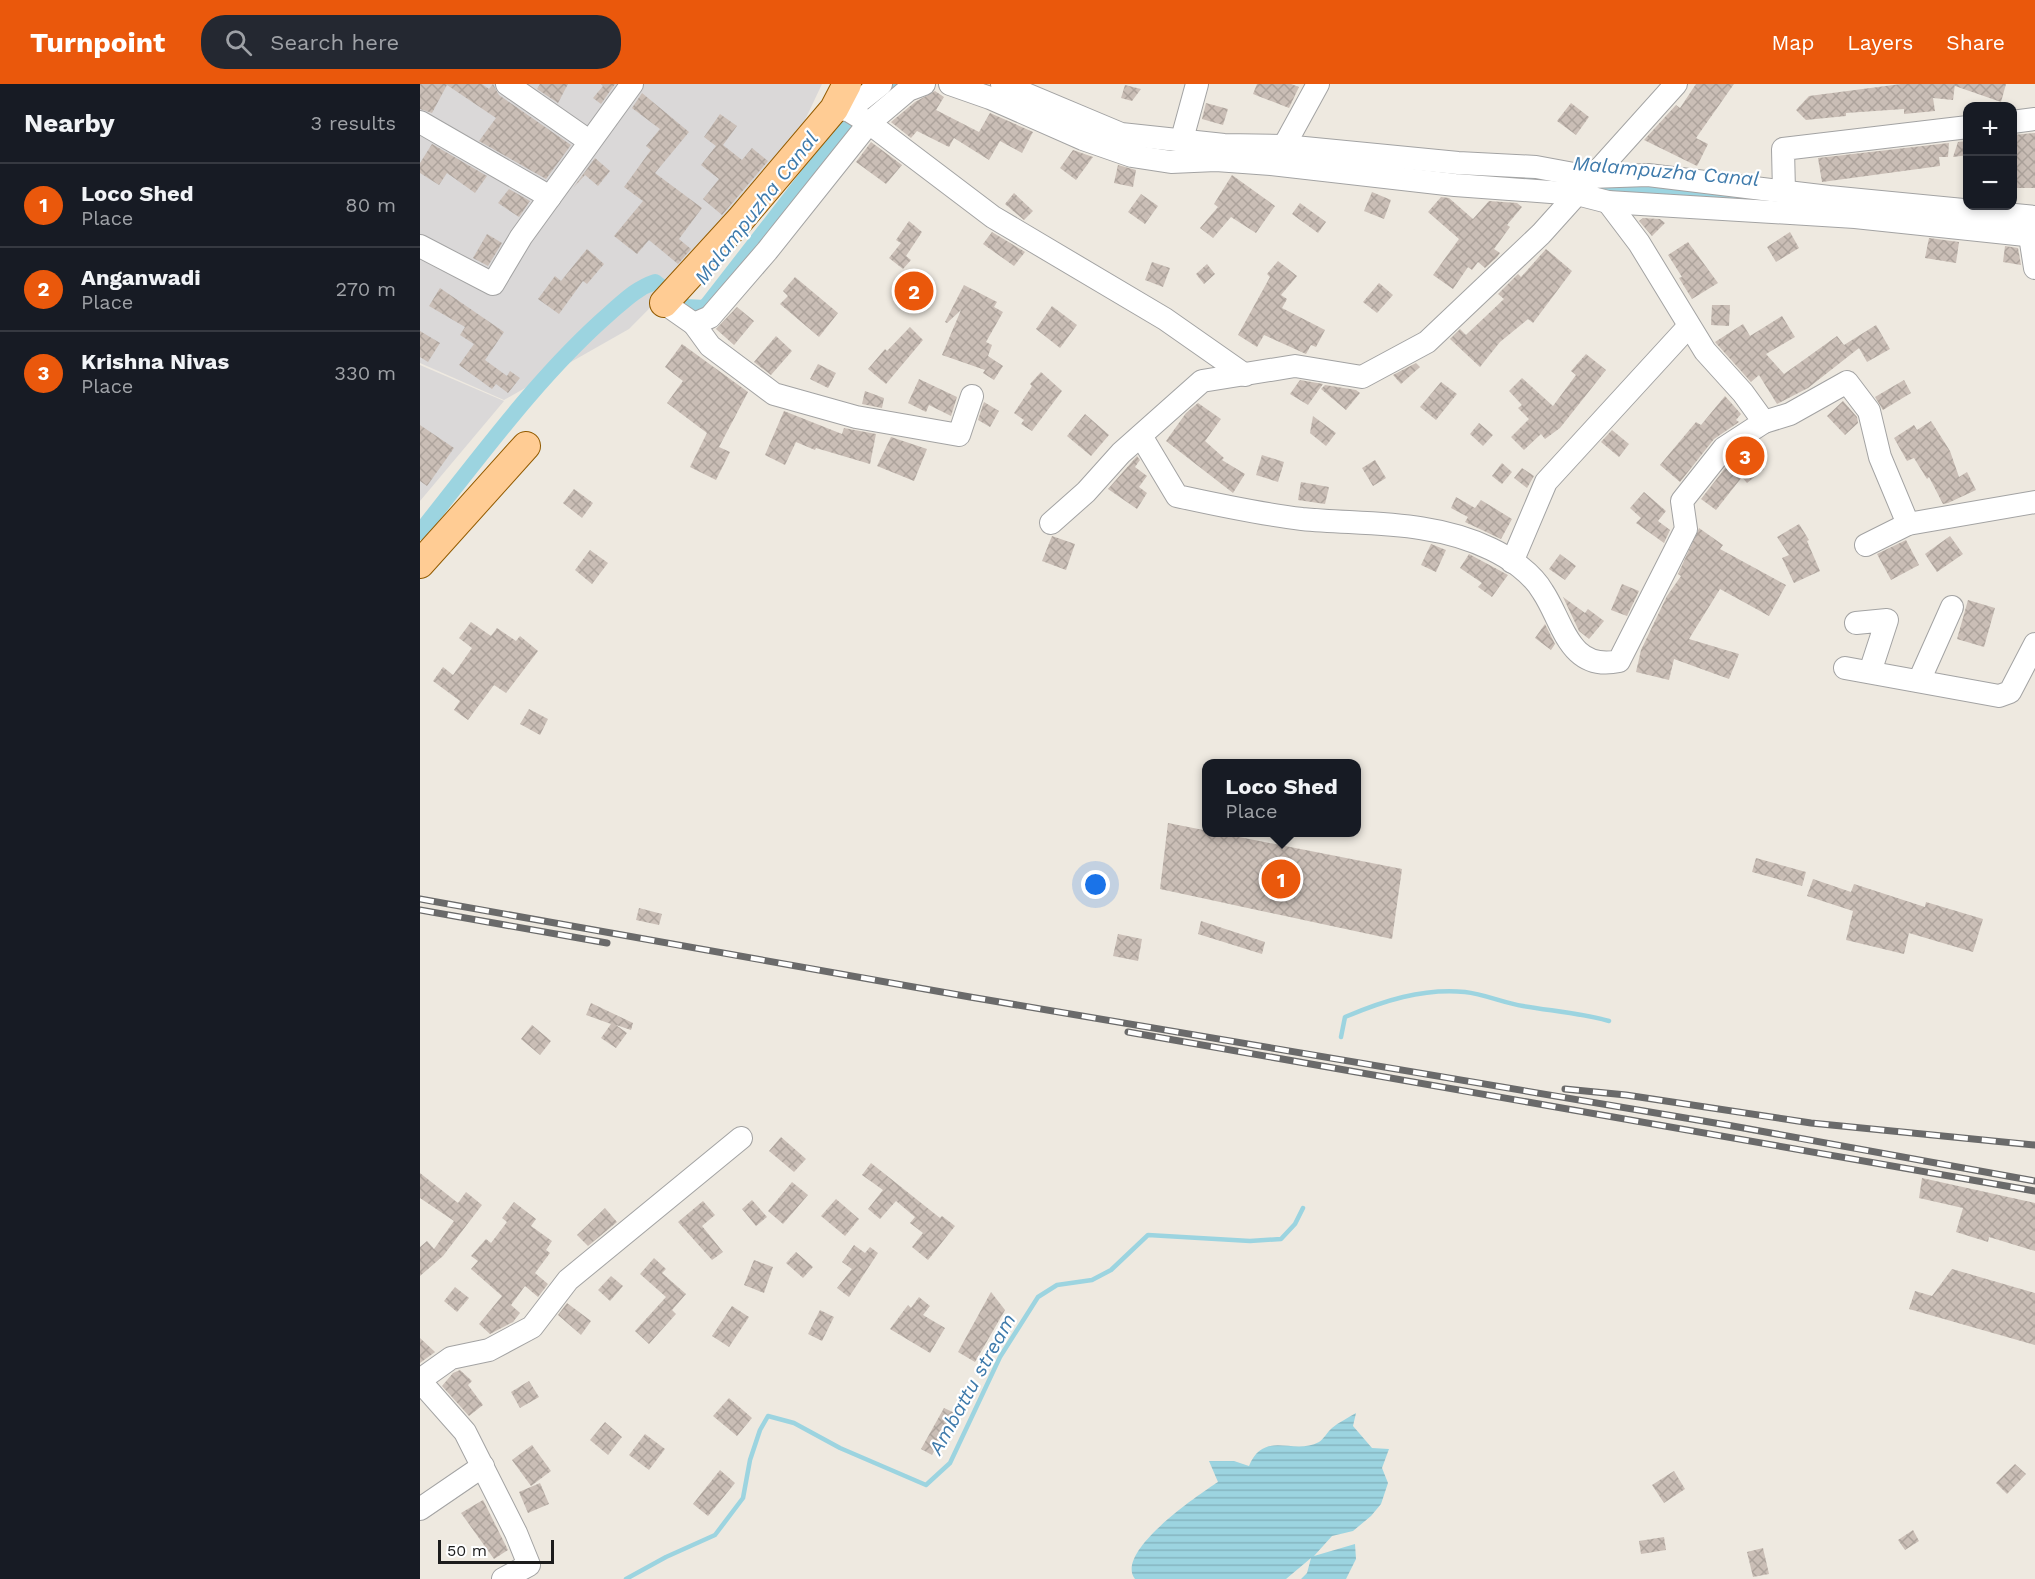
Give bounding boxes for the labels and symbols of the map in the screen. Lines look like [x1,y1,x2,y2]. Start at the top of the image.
water label: Malampuzha Canal [689,127,823,289]
water label: Malampuzha Canal [1572,151,1760,191]
pin: 2 [894,268,934,314]
pin: 3 [1726,434,1764,478]
pin: 1 [1262,856,1300,902]
your location [1081,870,1110,899]
water label: Ambattu stream [923,1309,1021,1460]
scale bar [438,1537,554,1564]

